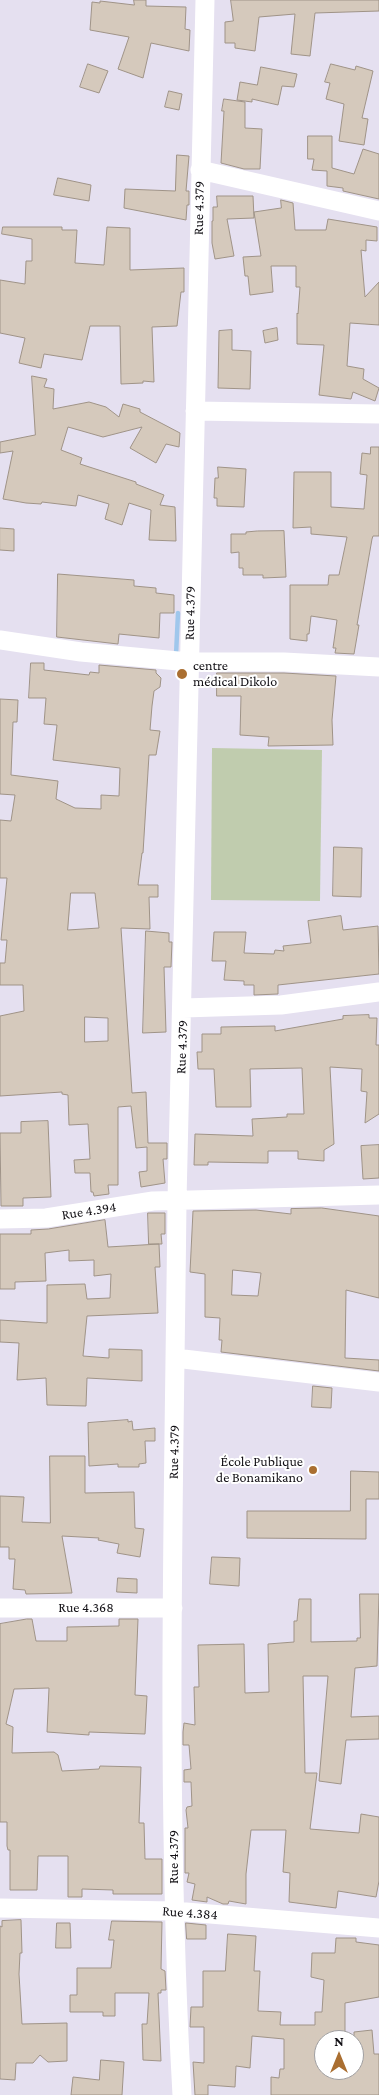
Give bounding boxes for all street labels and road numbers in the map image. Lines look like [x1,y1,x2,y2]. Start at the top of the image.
street label: Rue 4.379 [190,181,208,235]
street label: Rue 4.379 [181,586,199,640]
street label: Rue 4.379 [173,1020,191,1074]
street label: Rue 4.394 [61,1198,117,1224]
street label: Rue 4.379 [165,1425,183,1479]
street label: Rue 4.368 [58,1600,114,1616]
street label: Rue 4.379 [166,1830,182,1884]
street label: Rue 4.384 [162,1903,218,1923]

